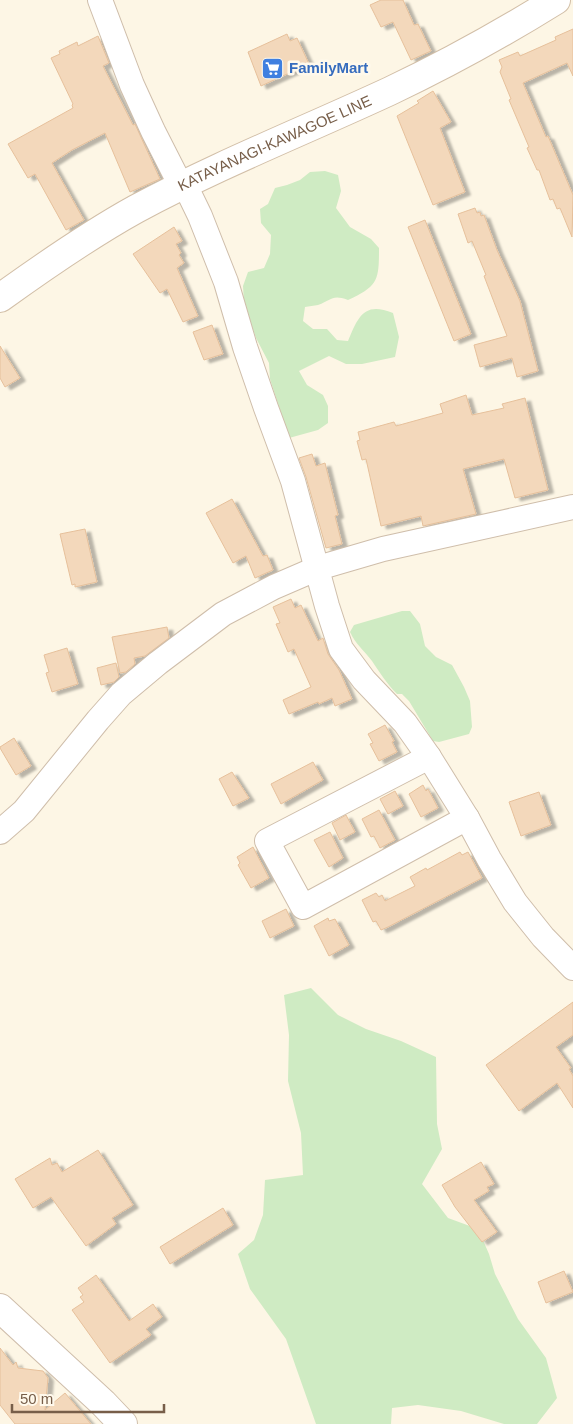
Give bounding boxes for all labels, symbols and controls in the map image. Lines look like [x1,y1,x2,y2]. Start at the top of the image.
supermarket icon: FamilyMart [261,56,285,80]
place label: FamilyMart [289,59,368,76]
street label: KATAYANAGI-KAWAGOE LINE [175,92,374,194]
scale bar [12,1382,165,1414]
text: 50 m [20,1390,53,1407]

